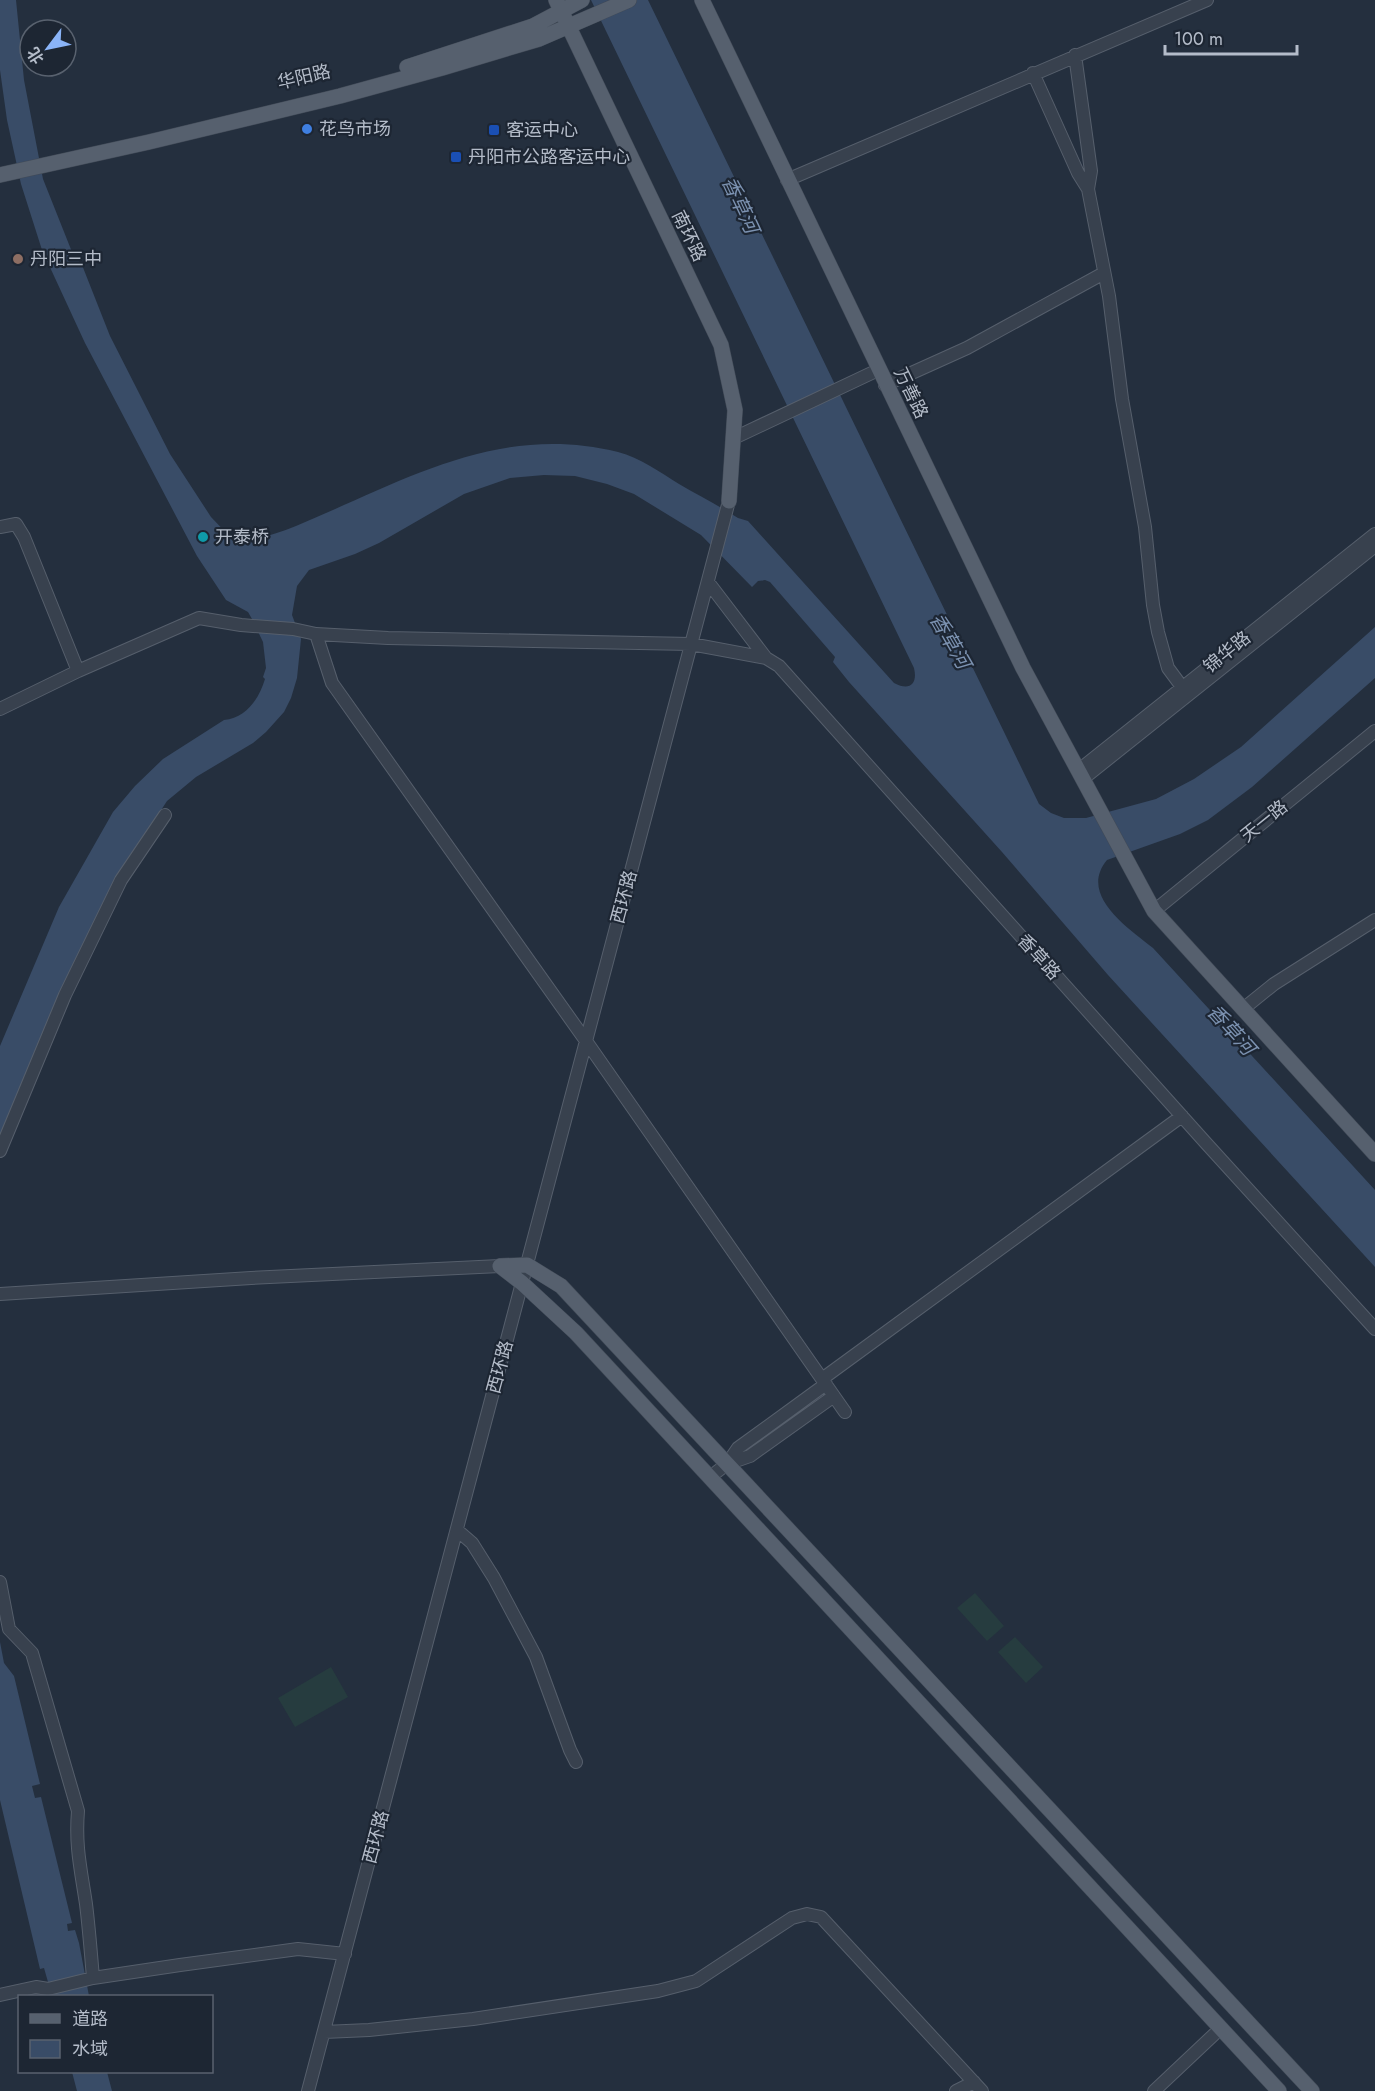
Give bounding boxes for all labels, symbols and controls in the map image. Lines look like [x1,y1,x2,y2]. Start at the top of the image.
north arrow [18,18,78,78]
scale bar [1165,18,1297,56]
text: 100 m [1174,26,1223,52]
text: 北 [22,43,50,69]
street label: 华阳路 [275,58,333,96]
place label: 花鸟市场 [319,116,391,142]
place label: 客运中心 [506,117,578,143]
marker: 花鸟市场 [300,122,314,136]
marker: 客运中心 [487,123,501,137]
place label: 丹阳市公路客运中心 [468,144,630,170]
marker: 丹阳市公路客运中心 [449,150,463,164]
water label: 香草河 [714,172,768,242]
street label: 南环路 [665,206,713,266]
place label: 丹阳三中 [30,246,102,272]
marker: 丹阳三中 [11,252,25,266]
street label: 万善路 [887,363,935,423]
place label: 开泰桥 [215,524,269,550]
marker: 开泰桥 [196,530,210,544]
water label: 香草河 [922,608,980,678]
street label: 锦华路 [1198,625,1256,679]
street label: 天一路 [1235,794,1293,848]
street label: 西环路 [604,868,644,926]
street label: 香草路 [1011,928,1067,986]
water label: 香草河 [1200,998,1265,1065]
street label: 西环路 [480,1338,520,1396]
street label: 西环路 [356,1808,396,1866]
legend [18,1995,213,2073]
text: 道路 [72,2006,108,2032]
text: 水域 [72,2036,108,2062]

